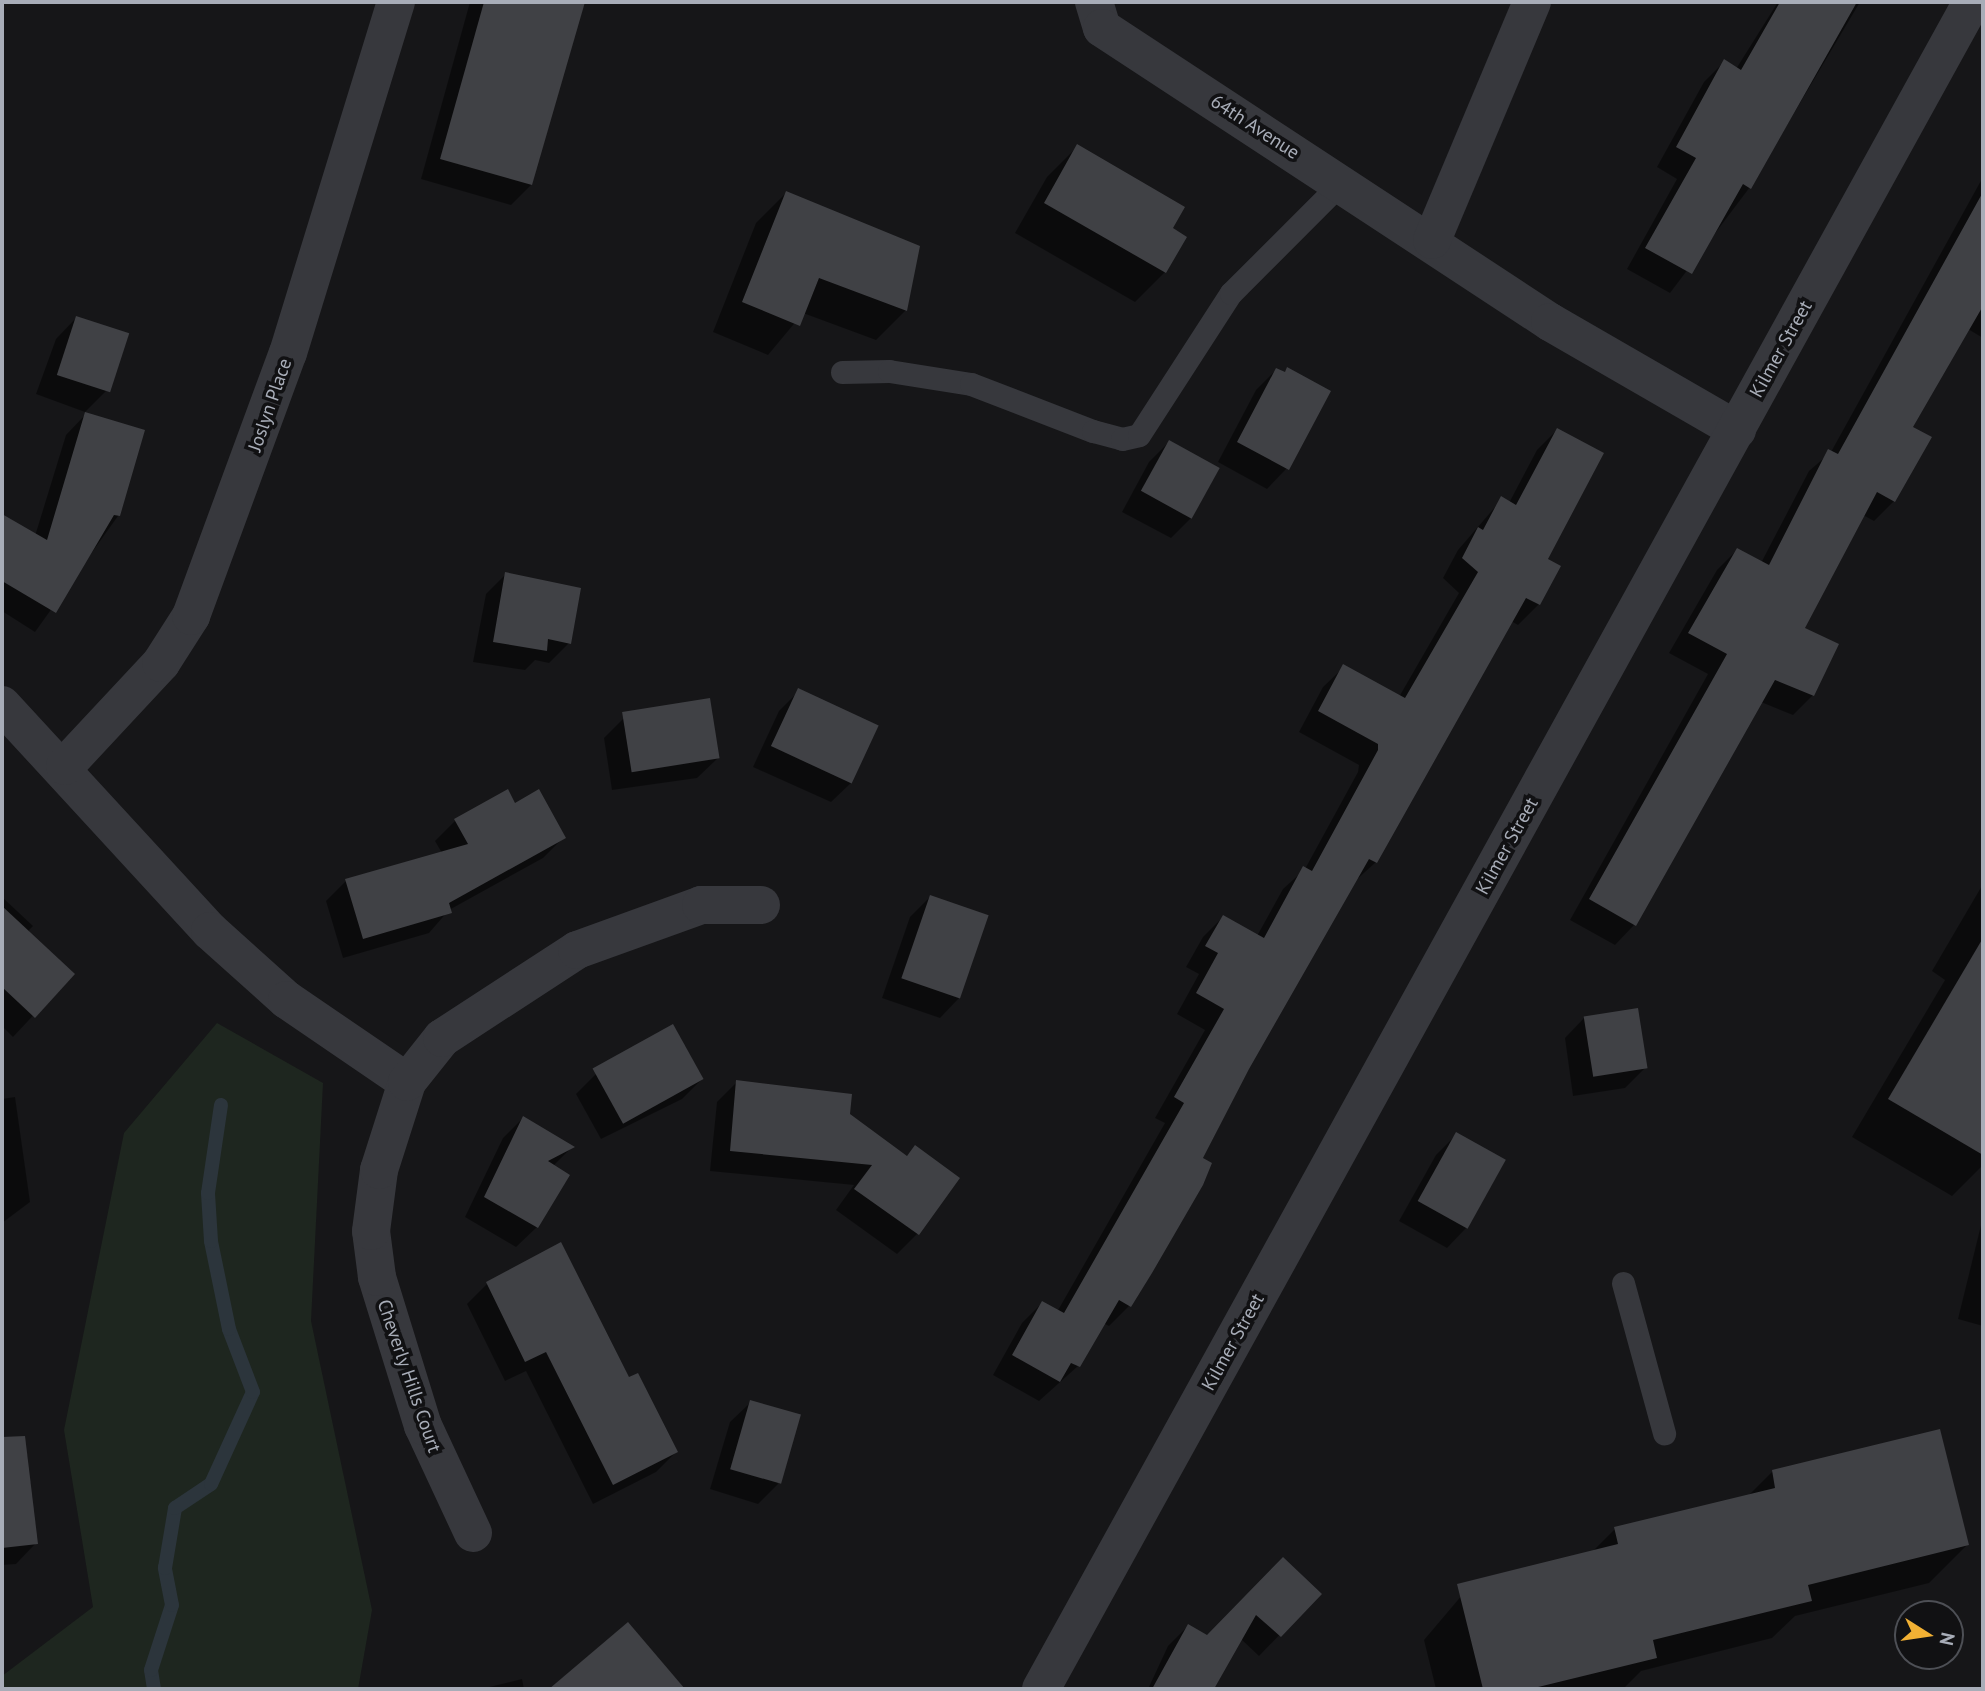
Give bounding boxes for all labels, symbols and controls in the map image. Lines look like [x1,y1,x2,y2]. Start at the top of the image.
street label: 64th Avenue [1206,90,1304,164]
street label: Kilmer Street [1745,297,1817,401]
street label: Joslyn Place [243,355,297,455]
street label: Kilmer Street [1471,794,1543,898]
street label: Kilmer Street [1197,1290,1269,1394]
street label: Cheverly Hills Court [372,1296,446,1456]
north arrow [1894,1600,1964,1670]
text: N [1935,1630,1961,1648]

